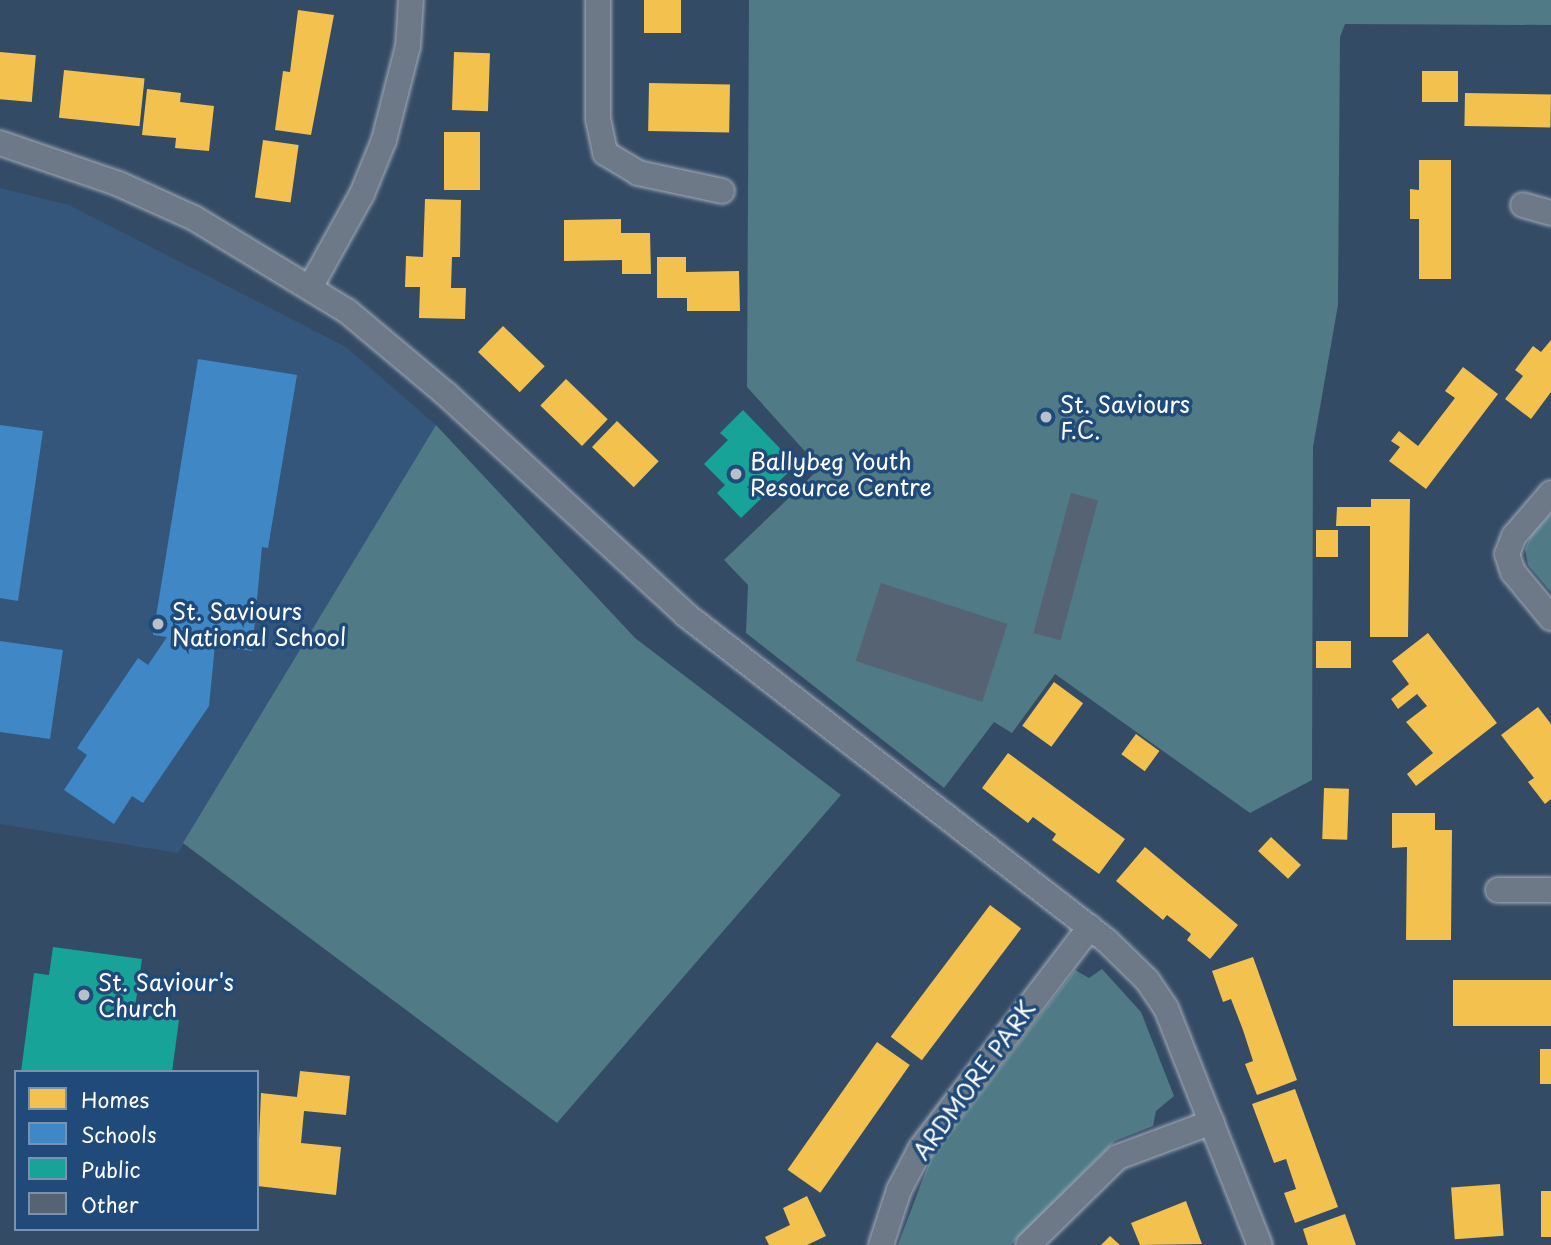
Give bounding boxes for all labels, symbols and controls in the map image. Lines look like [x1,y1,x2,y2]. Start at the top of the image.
place label: St. Saviours F.C. [1060,390,1190,444]
marker: St. Saviours F.C. [1038,409,1054,425]
place label: Ballybeg Youth Resource Centre [750,447,933,501]
marker: Ballybeg Youth Resource Centre [728,466,744,482]
place label: St. Saviours National School [172,597,346,651]
marker: St. Saviours National School [150,616,166,632]
place label: St. Saviour's Church [98,968,234,1022]
marker: St. Saviour's Church [76,987,92,1003]
street label: ARDMORE PARK [907,995,1041,1165]
legend [14,1070,259,1231]
text: Homes [81,1083,149,1115]
text: Schools [81,1118,157,1150]
text: Public [81,1153,141,1185]
text: Other [81,1188,139,1220]

